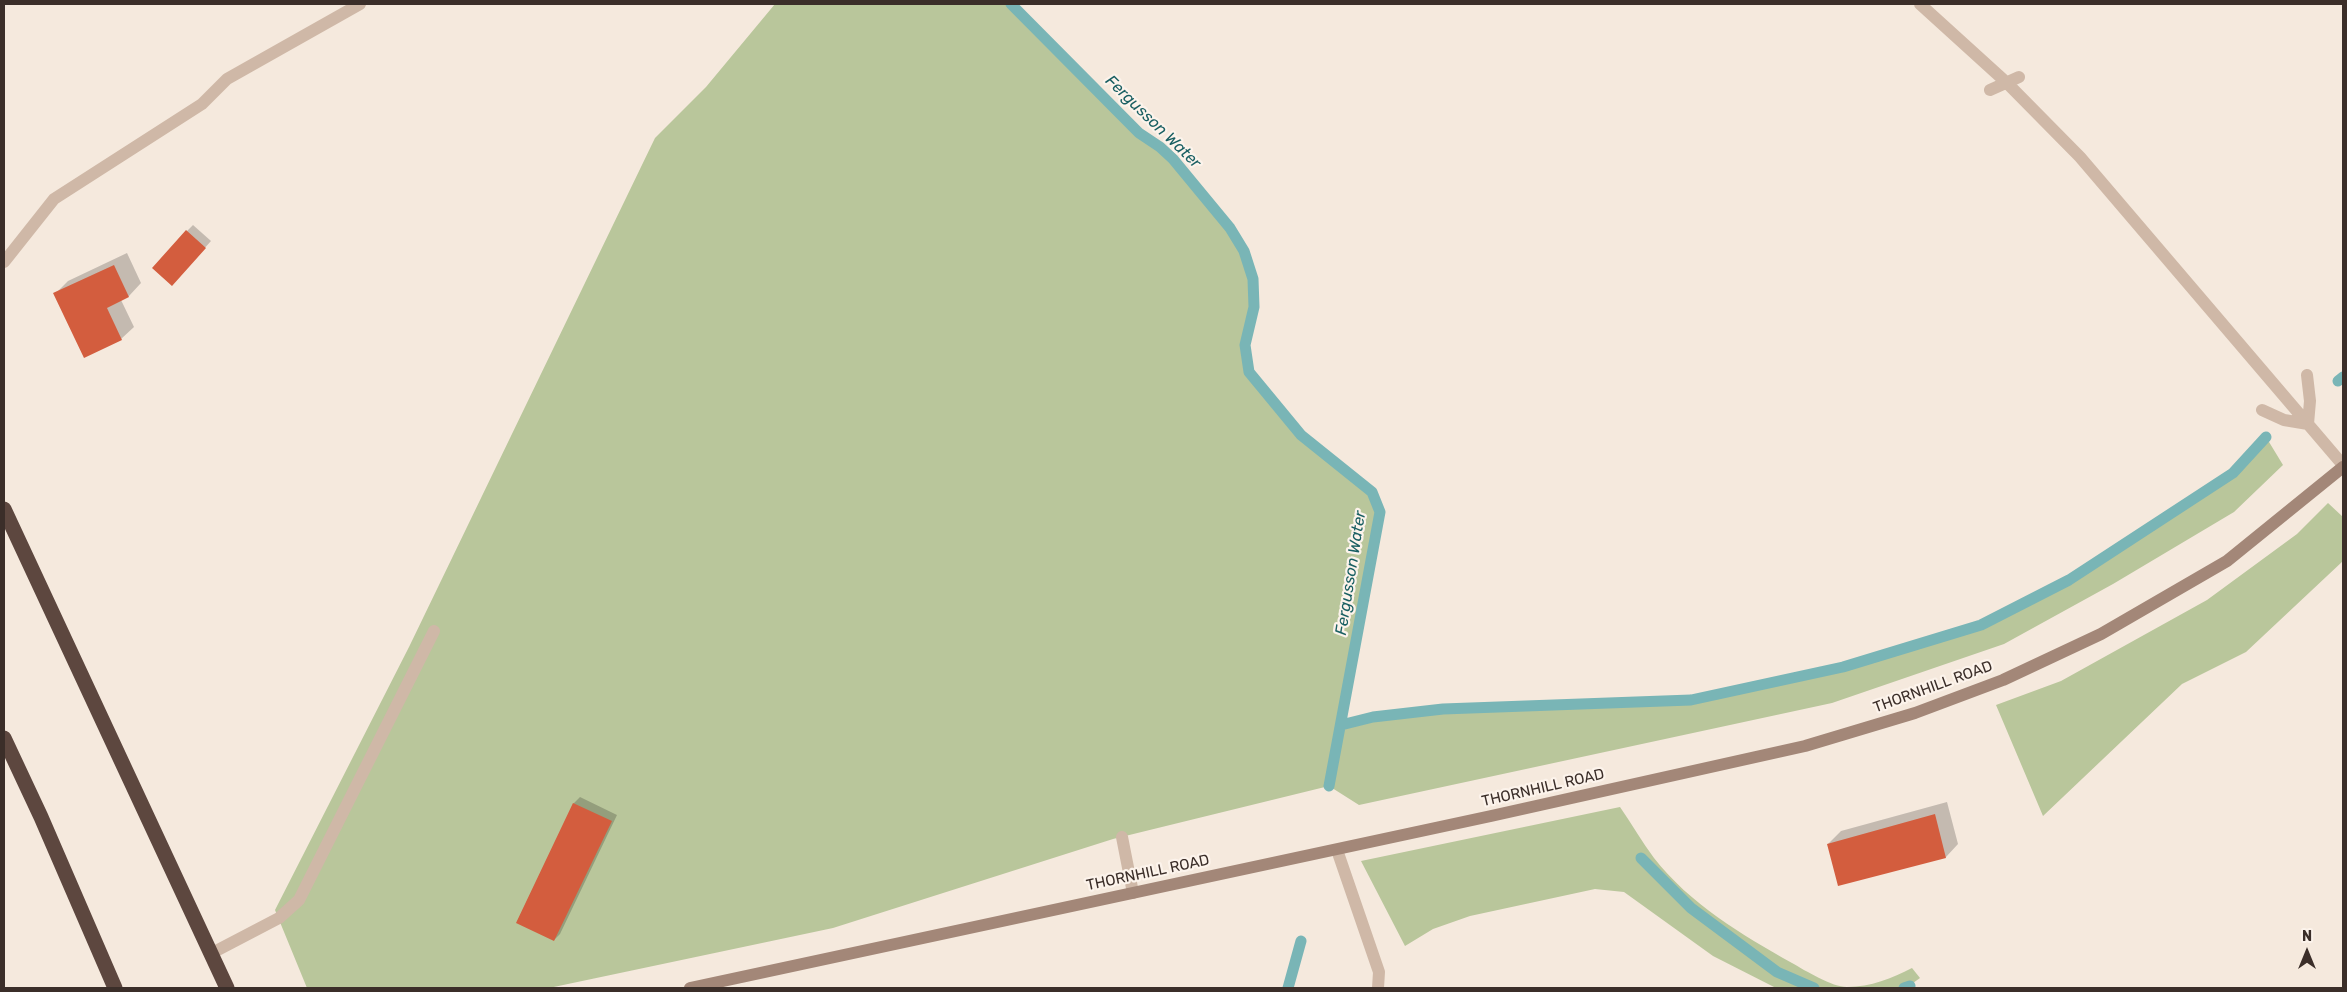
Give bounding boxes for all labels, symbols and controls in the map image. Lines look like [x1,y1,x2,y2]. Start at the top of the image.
water label: Fergusson Water [1101,71,1205,173]
water label: Fergusson Water [1332,509,1370,637]
street label: THORNHILL ROAD [1871,657,1995,717]
street label: THORNHILL ROAD [1480,765,1606,811]
street label: THORNHILL ROAD [1085,851,1211,895]
north arrow [2282,927,2332,977]
text: N [2302,928,2312,945]

